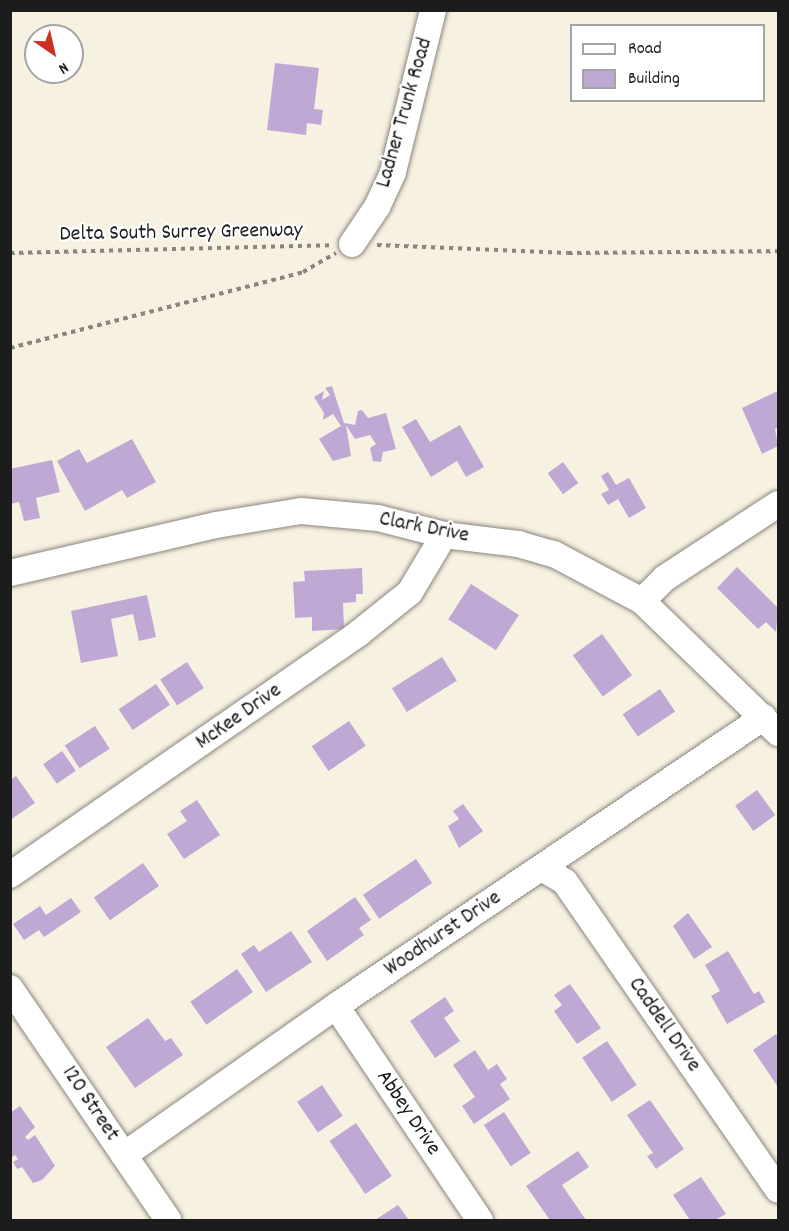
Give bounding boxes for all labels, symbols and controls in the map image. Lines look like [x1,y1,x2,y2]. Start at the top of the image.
north arrow [24,24,84,84]
legend [570,24,765,102]
street label: Ladner Trunk Road [371,35,439,191]
text: Road [628,37,662,62]
text: N [54,56,73,79]
text: Building [628,67,680,92]
street label: Delta South Surrey Greenway [59,218,303,248]
street label: Clark Drive [377,506,471,550]
street label: McKee Drive [191,678,287,756]
street label: Woodhurst Drive [380,885,506,983]
street label: Caddell Drive [622,973,706,1077]
street label: 120 Street [55,1061,125,1147]
street label: Abbey Drive [370,1065,446,1161]

